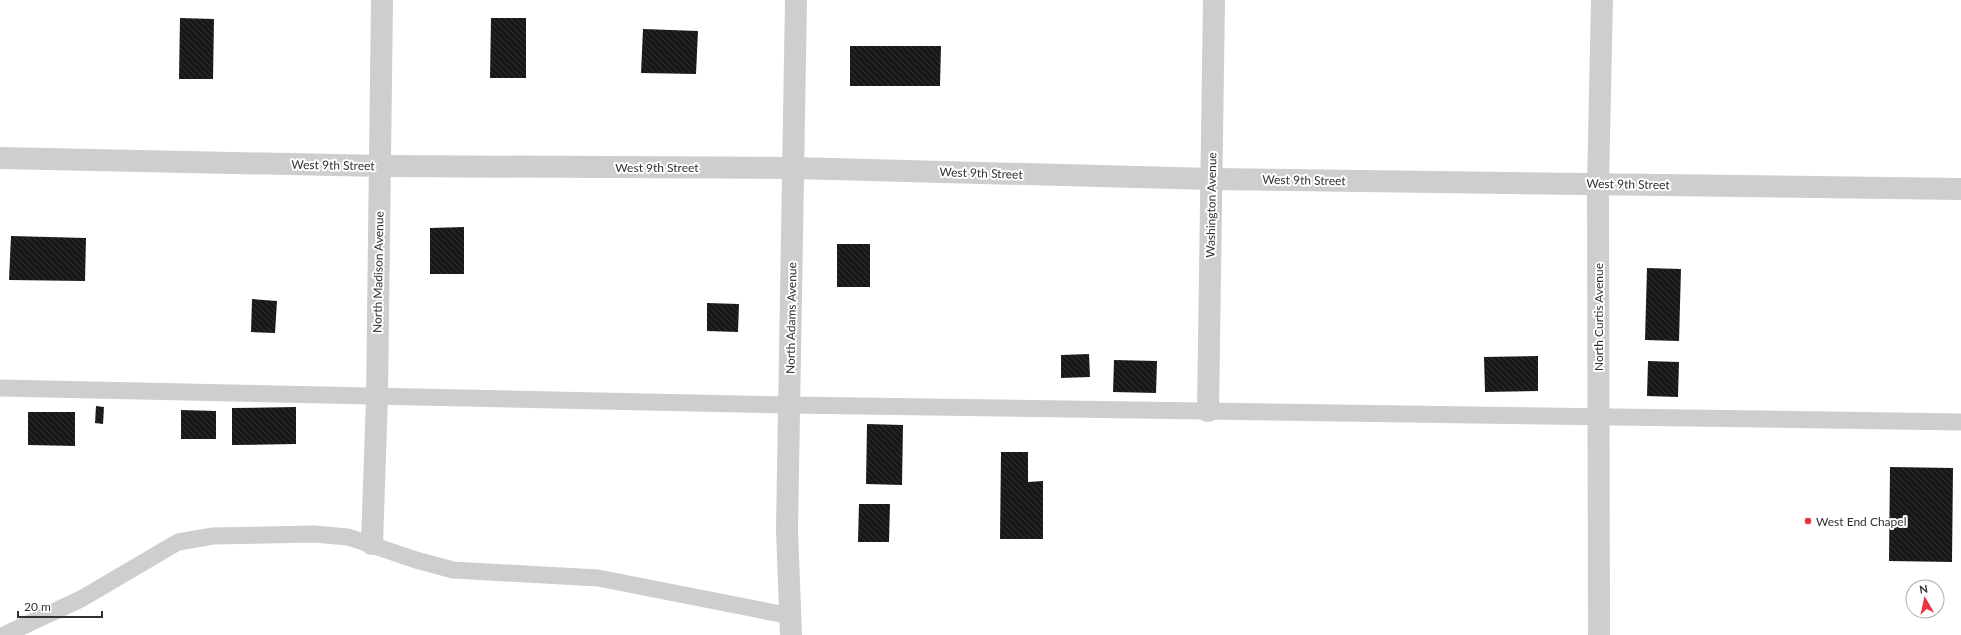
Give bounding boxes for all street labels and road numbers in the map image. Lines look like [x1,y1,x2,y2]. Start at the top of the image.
street label: Washington Avenue [1203,152,1219,258]
street label: West 9th Street [291,157,375,173]
street label: West 9th Street [615,160,699,175]
street label: West 9th Street [939,164,1024,182]
street label: West 9th Street [1262,172,1346,188]
street label: West 9th Street [1586,176,1670,192]
street label: North Madison Avenue [369,211,387,333]
street label: North Adams Avenue [783,262,799,374]
street label: North Curtis Avenue [1591,263,1606,371]

